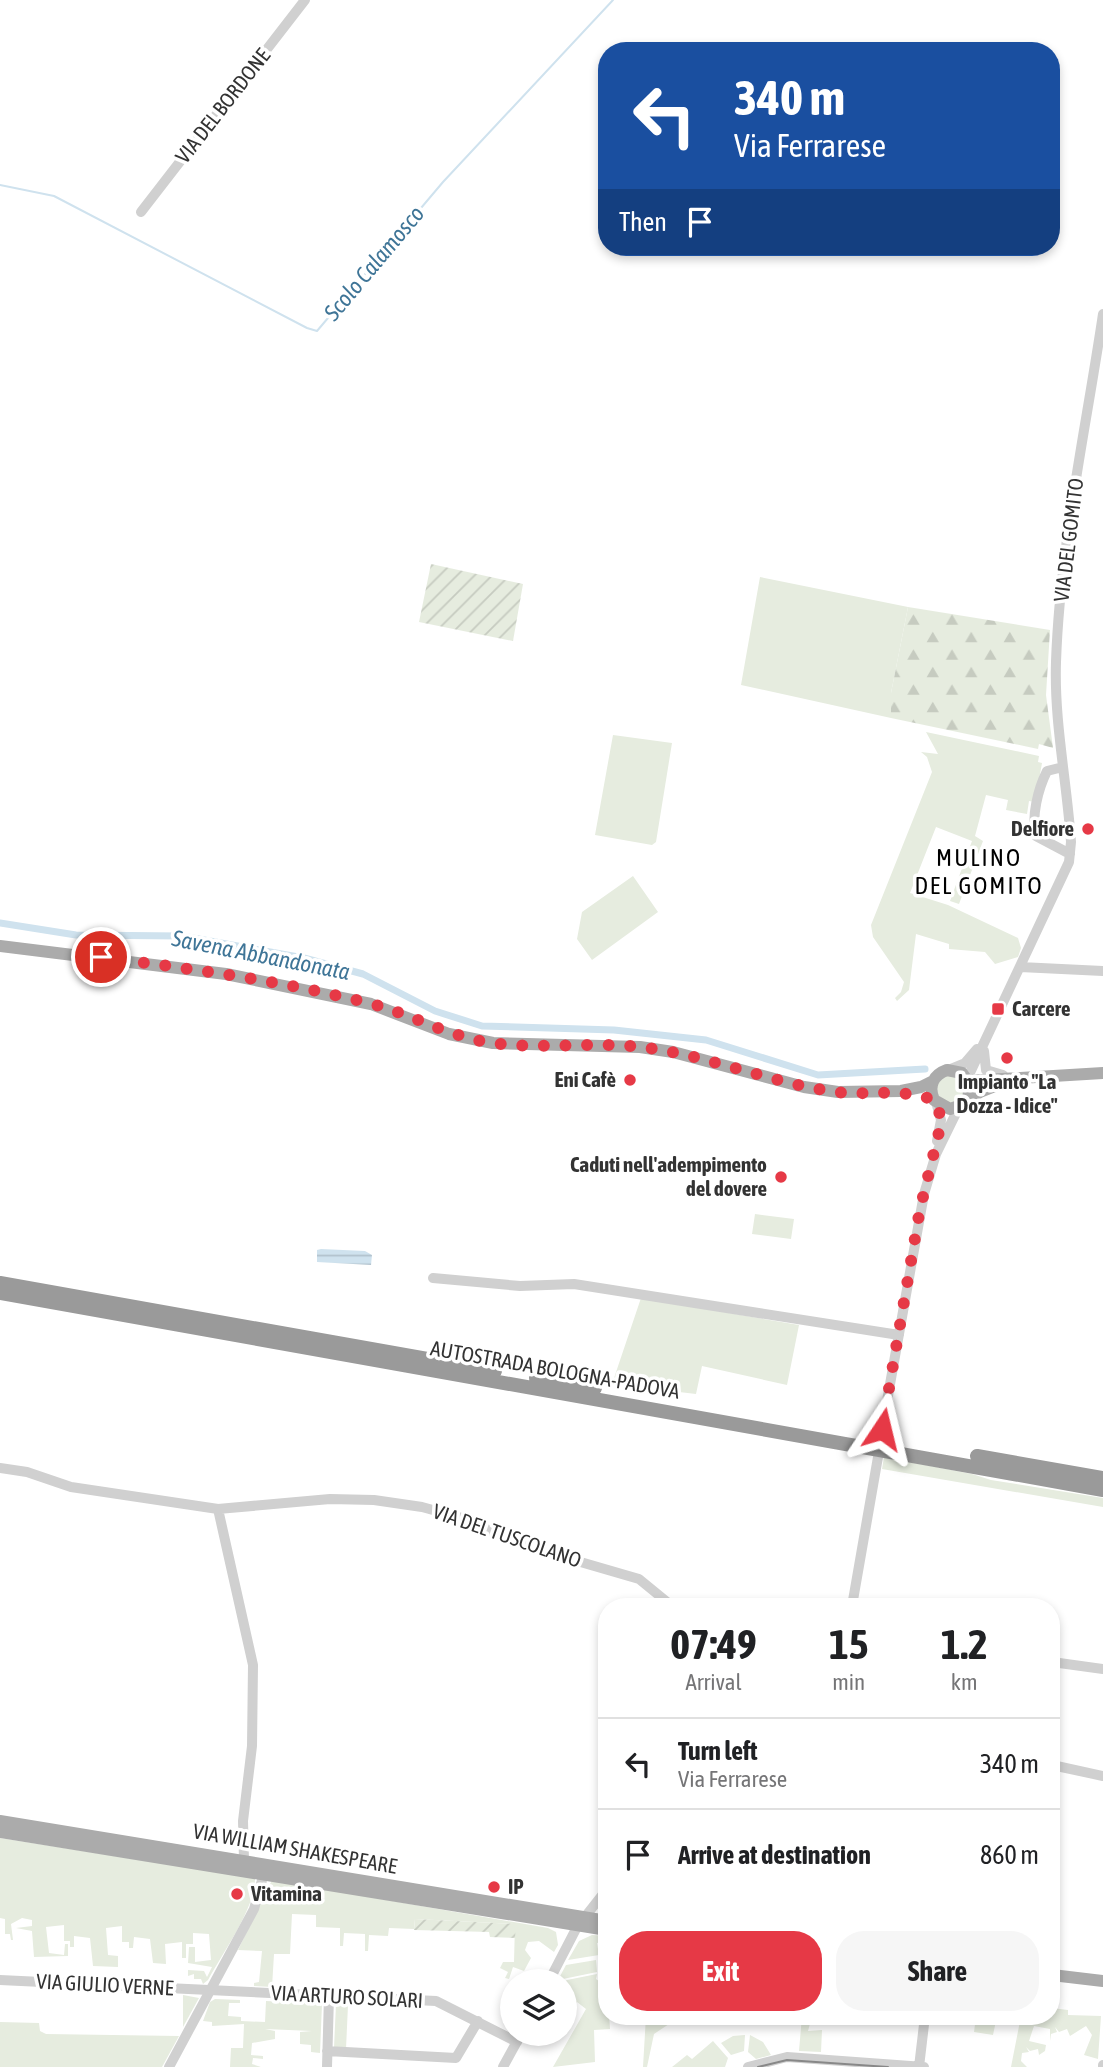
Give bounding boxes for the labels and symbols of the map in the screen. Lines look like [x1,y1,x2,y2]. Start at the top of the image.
street label: VIA DEL BORDONE [170,43,274,167]
water label: Scolo Calamosco [318,201,429,326]
street label: VIA DEL GOMITO [1049,477,1087,603]
place label: Delfiore [1011,816,1074,840]
marker: Delfiore [1080,821,1096,837]
district label: MULINO DEL GOMITO [914,844,1044,899]
water label: Savena Abbandonata [169,925,352,985]
pin [71,927,131,987]
place label: Carcere [1012,996,1070,1020]
marker: Carcere [990,1001,1006,1017]
marker: Impianto "La Dozza - Idice" [999,1050,1015,1066]
place label: Eni Cafè [555,1067,616,1091]
place label: Impianto "La Dozza - Idice" [957,1069,1058,1117]
marker: Eni Cafè [622,1072,638,1088]
place label: Caduti nell'adempimento del dovere [570,1152,767,1200]
marker: Caduti nell'adempimento del dovere [773,1169,789,1185]
street label: AUTOSTRADA BOLOGNA-PADOVA [429,1335,682,1403]
position arrow [845,1392,919,1466]
street label: VIA DEL TUSCOLANO [430,1498,585,1572]
street label: VIA WILLIAM SHAKESPEARE [191,1818,399,1878]
place label: IP [508,1874,524,1898]
marker: IP [486,1879,502,1895]
place label: Vitamina [250,1881,322,1905]
marker: Vitamina [229,1886,245,1902]
street label: VIA GIULIO VERNE [36,1968,174,2000]
street label: VIA ARTURO SOLARI [271,1980,424,2012]

